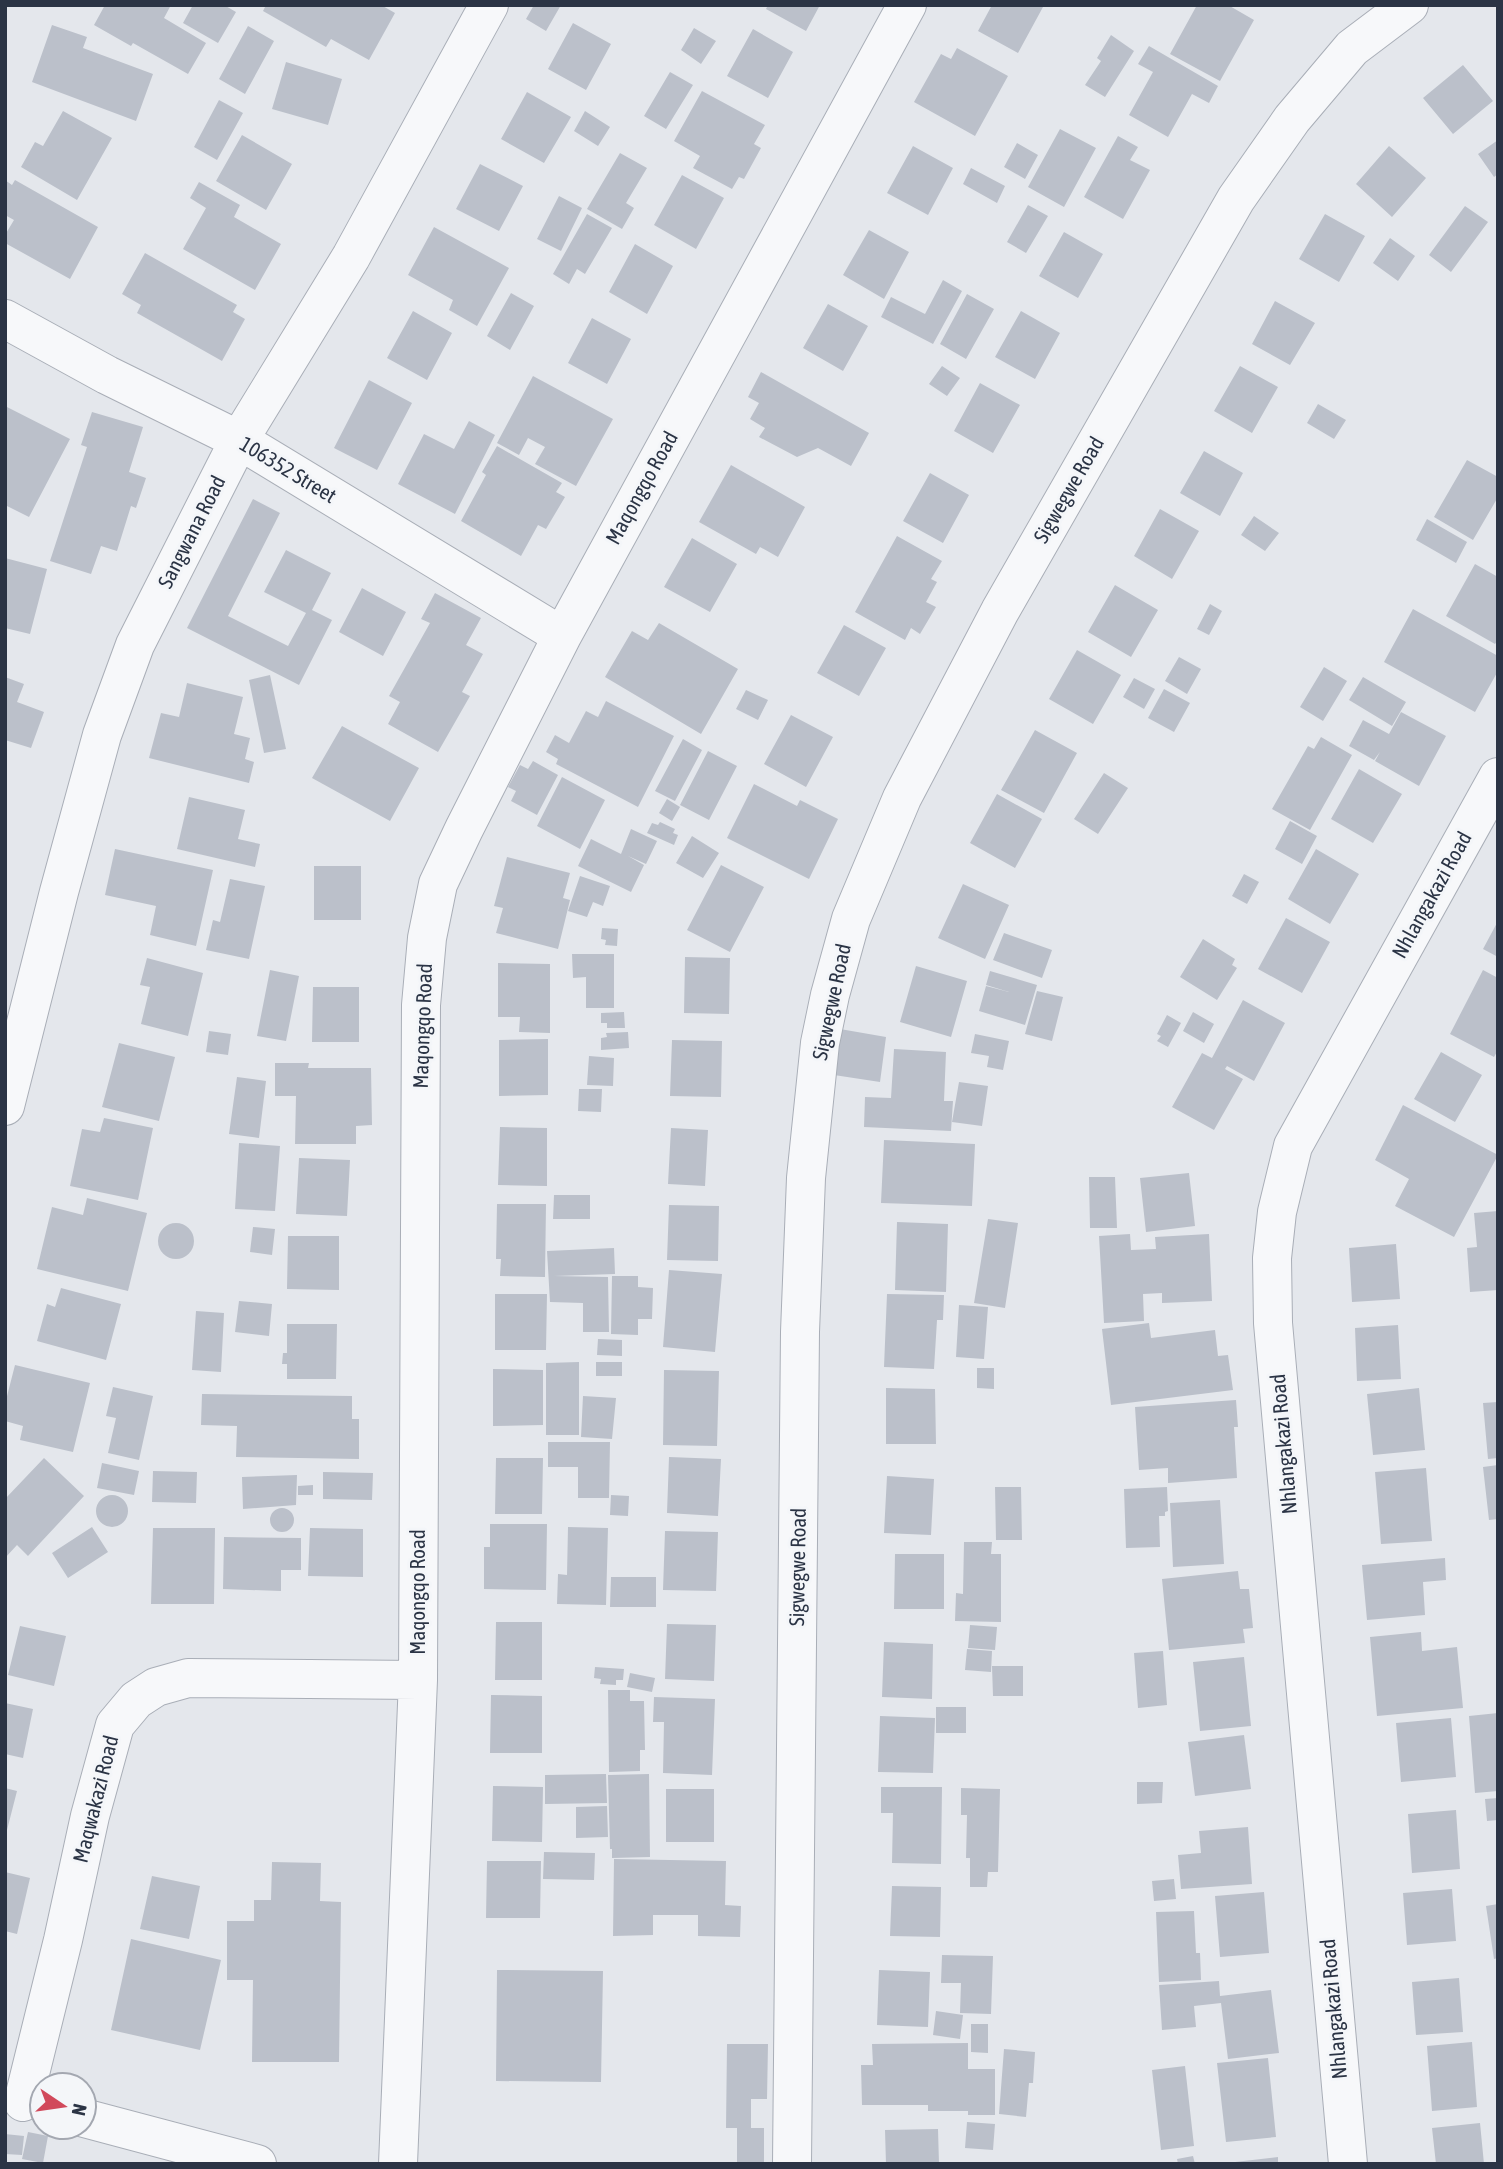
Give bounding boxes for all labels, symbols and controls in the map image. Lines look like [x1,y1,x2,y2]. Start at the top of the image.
street label: Maqongqo Road [600,427,682,548]
street label: 106352 Street [236,431,341,507]
street label: Sigwegwe Road [1028,432,1108,547]
street label: Sangwana Road [153,471,230,592]
street label: Nhlangakazi Road [1386,827,1476,962]
street label: Sigwegwe Road [807,941,855,1062]
street label: Maqongqo Road [408,963,436,1089]
street label: Nhlangakazi Road [1265,1373,1301,1515]
street label: Sigwegwe Road [784,1508,810,1626]
street label: Maqongqo Road [405,1529,429,1655]
street label: Maqwakazi Road [68,1733,122,1865]
street label: Nhlangakazi Road [1315,1938,1351,2080]
north arrow [28,2071,98,2141]
text: N [68,2102,92,2118]

